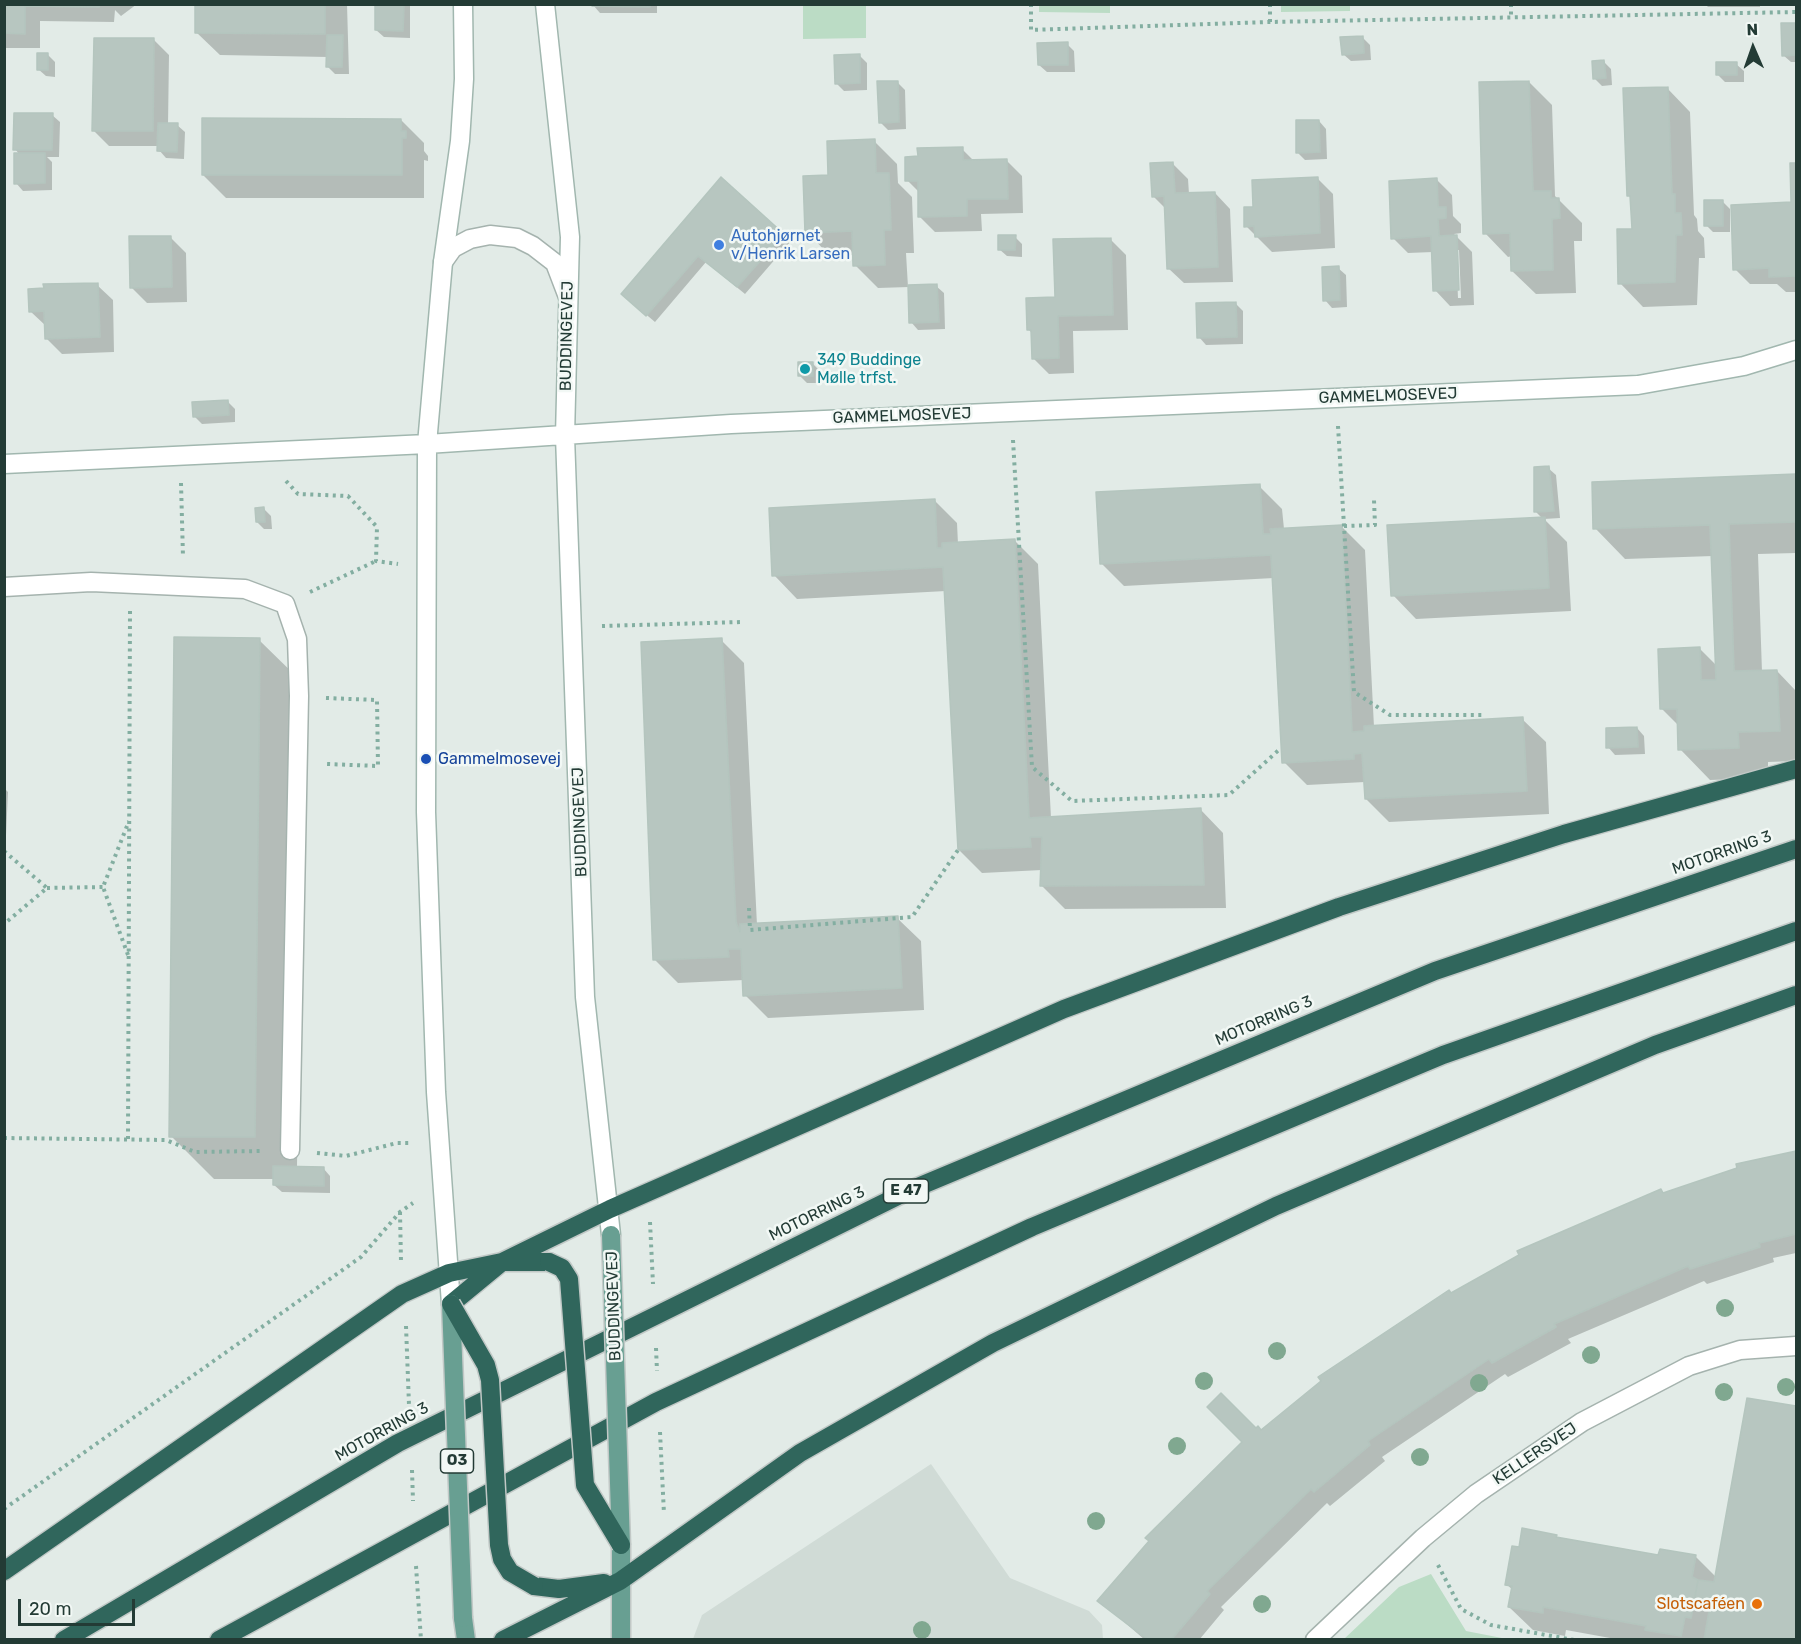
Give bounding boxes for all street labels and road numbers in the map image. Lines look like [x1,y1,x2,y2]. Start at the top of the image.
street label: BUDDINGEVEJ [556,281,578,391]
street label: GAMMELMOSEVEJ [1318,384,1458,408]
street label: GAMMELMOSEVEJ [832,404,972,428]
street label: BUDDINGEVEJ [568,767,592,877]
street label: MOTORRING 3 [1670,827,1774,879]
street label: MOTORRING 3 [1212,992,1316,1050]
road number: E 47 [884,1179,928,1203]
street label: MOTORRING 3 [766,1183,868,1245]
street label: BUDDINGEVEJ [602,1251,626,1361]
street label: MOTORRING 3 [332,1398,432,1466]
street label: KELLERSVEJ [1489,1419,1581,1489]
road number: O3 [440,1449,474,1473]

